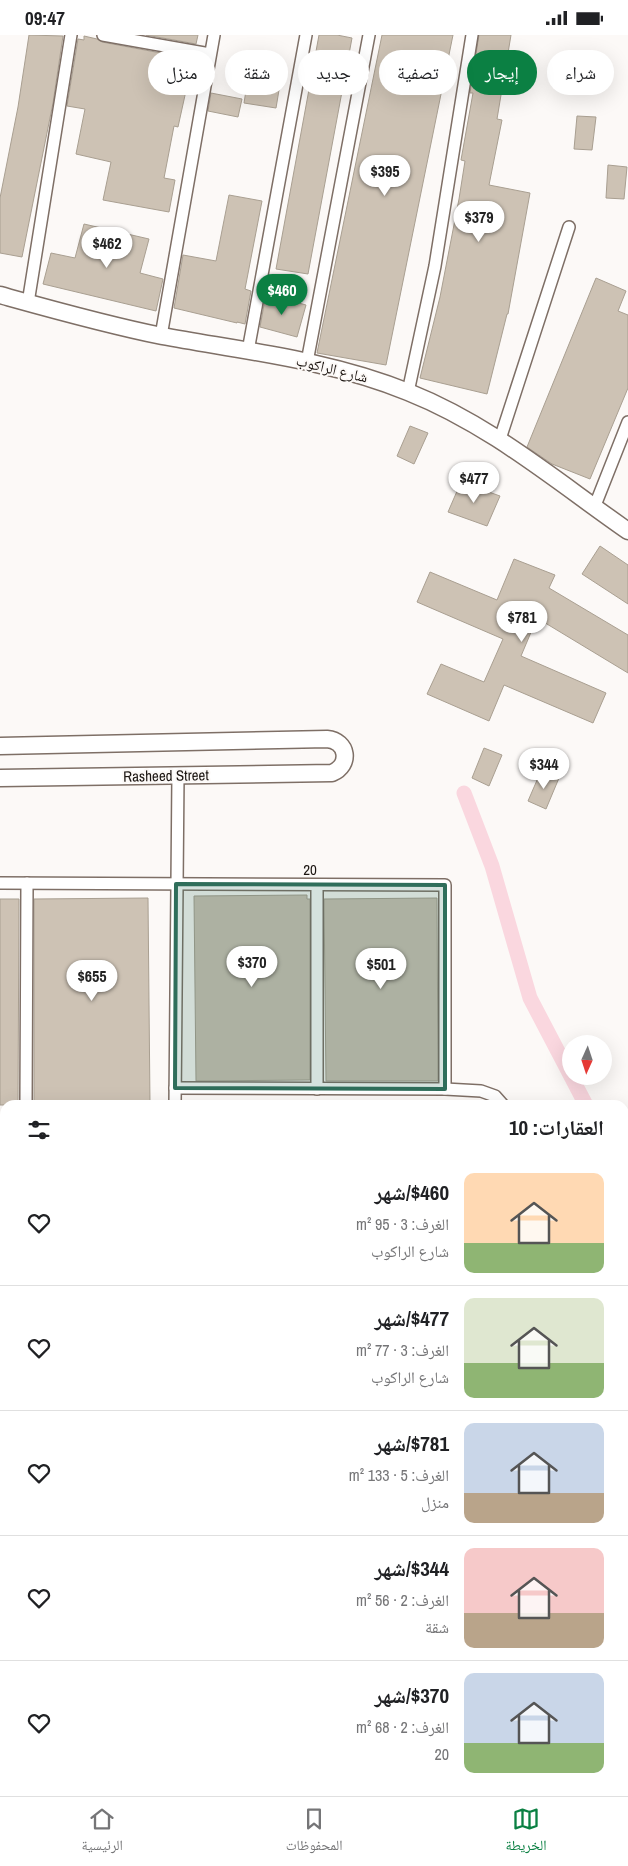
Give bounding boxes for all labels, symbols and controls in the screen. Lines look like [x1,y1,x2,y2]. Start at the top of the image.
text: 09:47 [25,5,65,31]
chip: منزل [148,50,215,95]
chip: شقة [225,50,288,95]
chip: جديد [298,50,369,95]
chip: تصفية [379,50,457,95]
chip: إيجار [467,50,537,95]
chip: شراء [547,50,614,95]
pin: $395 [355,155,415,197]
text: $395 [370,160,400,182]
pin: $379 [449,201,509,243]
text: $379 [464,206,494,228]
pin: $462 [77,227,137,269]
text: $462 [92,232,122,254]
pin: $460 [252,273,312,316]
text: $460 [267,279,297,301]
street label: شارع الراكوب [294,349,370,388]
pin: $477 [444,461,504,504]
text: $477 [459,467,489,489]
pin: $781 [492,601,552,643]
text: $781 [507,606,537,628]
pin: $344 [514,747,574,790]
text: $344 [529,753,559,775]
street label: Rasheed Street [123,764,209,787]
street label: 20 [303,859,317,880]
pin: $370 [222,945,282,988]
pin: $501 [351,947,411,990]
text: $370 [237,951,267,973]
text: $501 [366,953,396,975]
pin: $655 [62,959,122,1002]
text: $655 [77,965,107,987]
north arrow [562,1035,612,1085]
map controls [562,1035,612,1085]
text: العقارات: 10 [509,1113,604,1142]
icon: filters [25,1116,53,1144]
text: $460/شهر [375,1178,449,1207]
icon: home [504,1193,564,1253]
icon: heart [25,1209,53,1237]
text: الغرف: 3 · 95 m² [356,1213,449,1235]
text: شارع الراكوب [371,1240,449,1262]
text: $477/شهر [375,1304,449,1333]
icon: home [504,1318,564,1378]
icon: heart [25,1334,53,1362]
text: الغرف: 3 · 77 m² [356,1339,449,1361]
text: شارع الراكوب [371,1366,449,1388]
text: $781/شهر [375,1429,449,1458]
icon: home [504,1443,564,1503]
icon: heart [25,1459,53,1487]
text: الغرف: 5 · 133 m² [349,1464,449,1486]
text: منزل [421,1491,449,1513]
text: $344/شهر [375,1554,449,1583]
icon: home [504,1568,564,1628]
icon: heart [25,1584,53,1612]
text: الغرف: 2 · 56 m² [356,1589,449,1611]
text: شقة [425,1616,449,1638]
text: $370/شهر [375,1681,449,1710]
icon: home [504,1693,564,1753]
icon: heart [25,1709,53,1737]
text: الغرف: 2 · 68 m² [356,1716,449,1738]
text: 20 [434,1743,449,1765]
tab: الرئيسية [81,1805,123,1859]
tab: المحفوظات [286,1805,343,1859]
tab: الخريطة [505,1805,547,1859]

